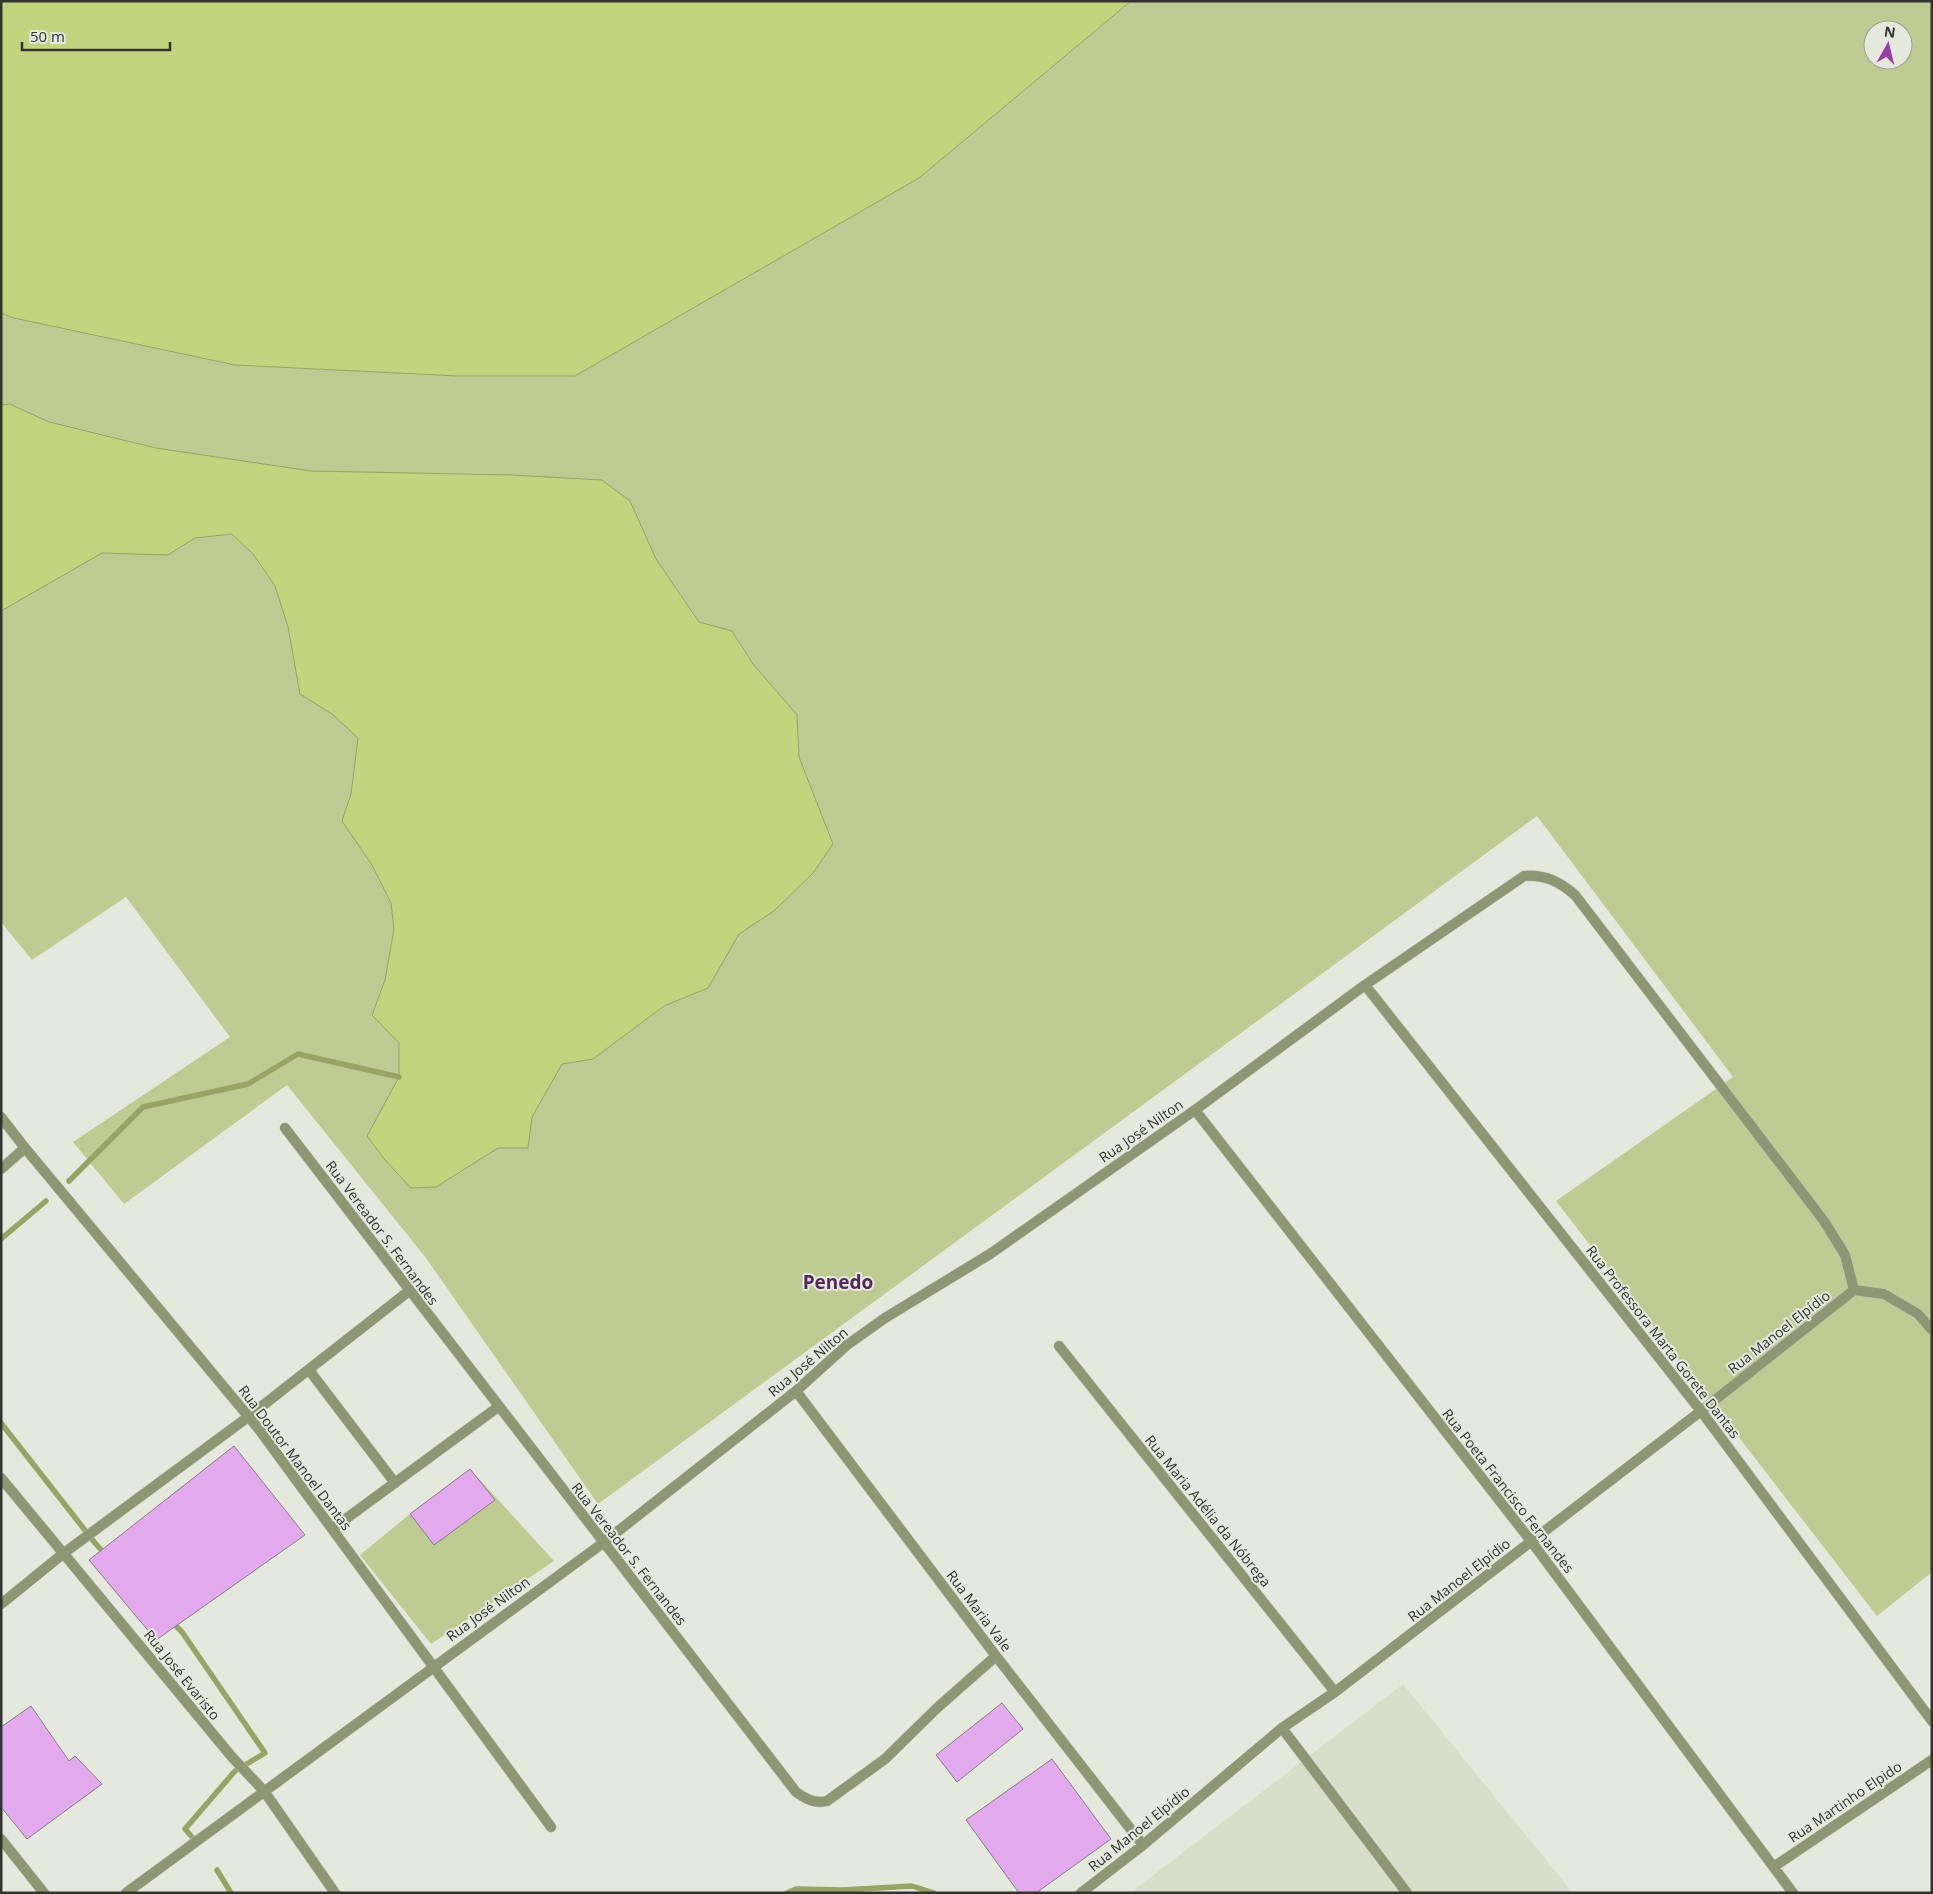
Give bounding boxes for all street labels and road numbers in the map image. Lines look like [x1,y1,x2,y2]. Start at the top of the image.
street label: Rua José Nilton [1095,1095,1187,1167]
street label: Rua Vereador S. Fernandes [322,1157,443,1309]
street label: Rua Professora Marta Gorete Dantas [1582,1241,1745,1442]
street label: Rua Manoel Elpídio [1724,1286,1834,1378]
street label: Rua José Nilton [764,1323,852,1401]
street label: Rua Doutor Manoel Dantas [235,1381,356,1534]
street label: Rua Poeta Francisco Fernandes [1438,1405,1579,1577]
street label: Rua Maria Adélia da Nóbrega [1141,1431,1276,1590]
street label: Rua Vereador S. Fernandes [568,1478,691,1629]
street label: Rua Manoel Elpídio [1404,1534,1514,1626]
street label: Rua Maria Vale [943,1566,1016,1655]
street label: Rua José Nilton [442,1572,533,1645]
street label: Rua José Evaristo [140,1626,225,1724]
street label: Rua Martinho Elpido [1784,1757,1905,1847]
street label: Rua Manoel Elpídio [1084,1782,1193,1875]

